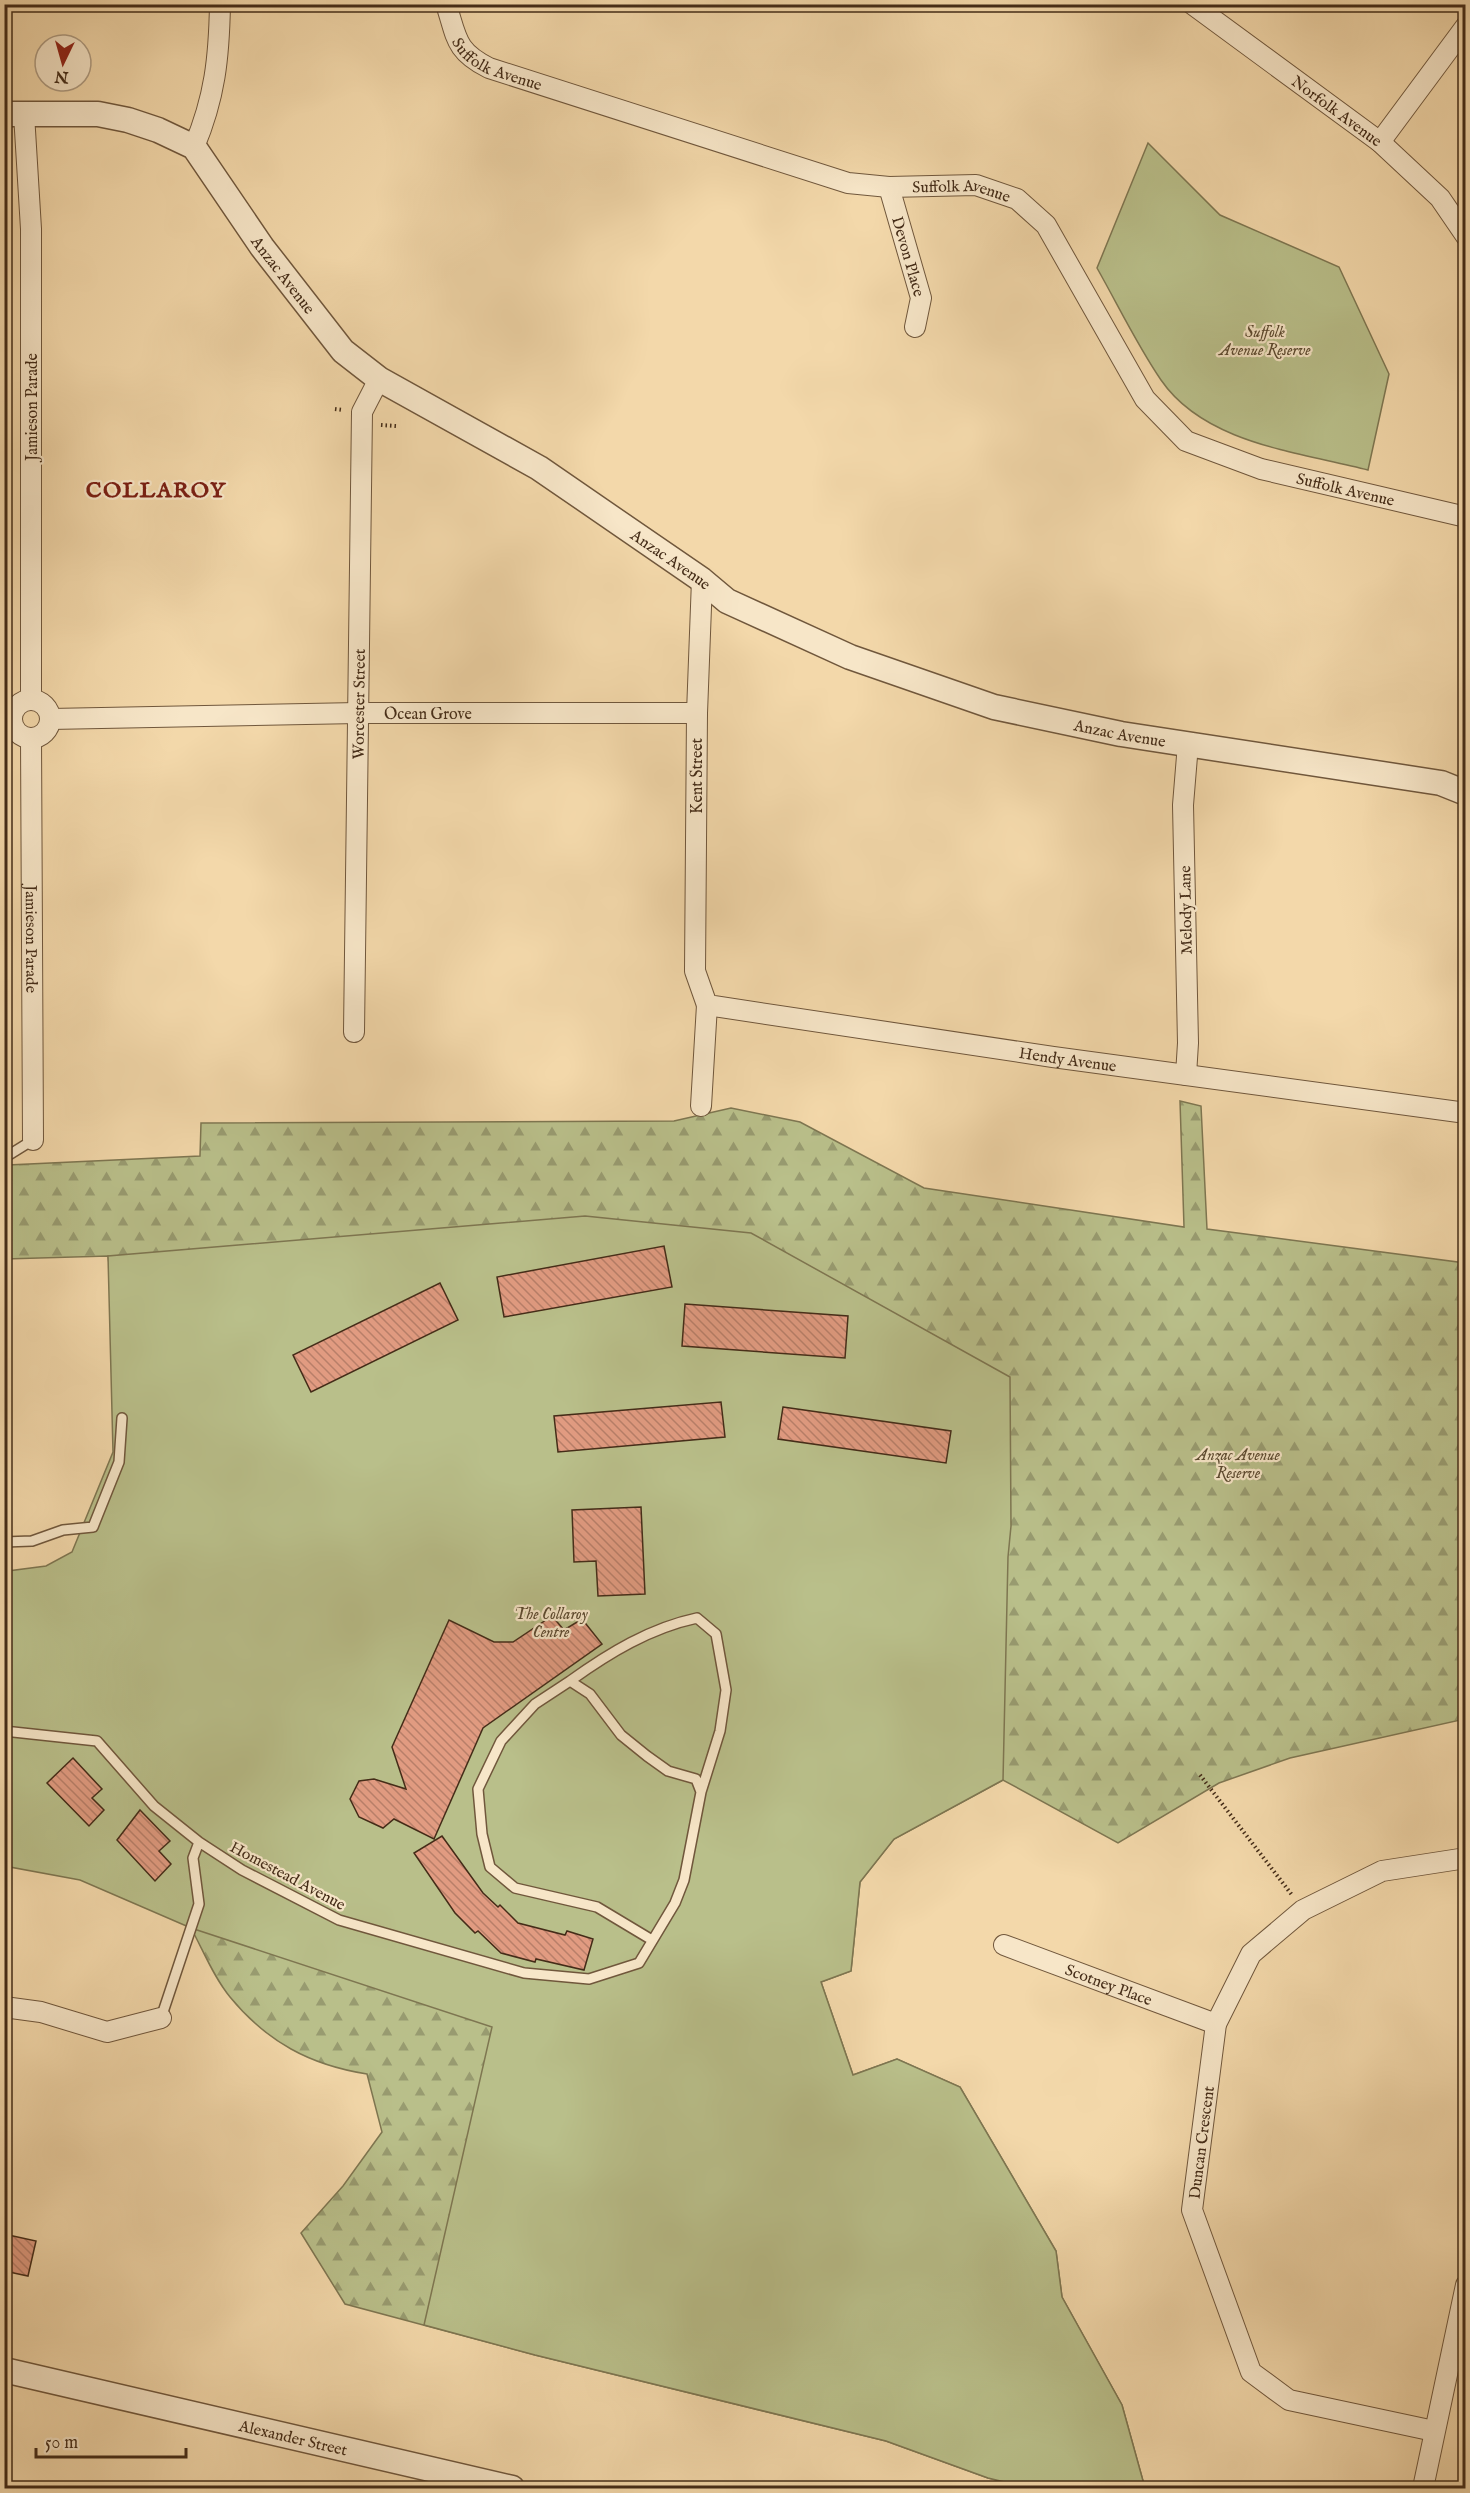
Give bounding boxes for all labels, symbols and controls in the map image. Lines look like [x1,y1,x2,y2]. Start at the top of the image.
north arrow [33,33,93,93]
street label: Suffolk Avenue [446,35,544,96]
text: N [54,65,71,87]
street label: Norfolk Avenue [1287,72,1385,152]
street label: Suffolk Avenue [912,177,1013,208]
street label: Devon Place [886,214,928,299]
street label: Anzac Avenue [245,232,318,319]
park label: Suffolk Avenue Reserve [1217,323,1311,361]
street label: Jamieson Parade [23,353,43,463]
street label: Suffolk Avenue [1294,470,1396,512]
district label: COLLAROY [86,477,227,505]
street label: Anzac Avenue [625,525,714,595]
street label: Worcester Street [350,648,371,760]
street label: Ocean Grove [384,705,472,725]
street label: Anzac Avenue [1071,716,1167,753]
street label: Kent Street [688,737,708,814]
street label: Melody Lane [1176,865,1198,955]
street label: Jamieson Parade [20,883,40,993]
street label: Hendy Avenue [1017,1044,1118,1077]
park label: Anzac Avenue Reserve [1194,1446,1281,1484]
park label: The Collaroy Centre [514,1605,589,1643]
street label: Homestead Avenue [226,1838,348,1916]
street label: Scotney Place [1062,1961,1154,2011]
street label: Duncan Crescent [1185,2084,1220,2200]
street label: Alexander Street [236,2417,350,2462]
scale bar [36,2421,186,2459]
text: 50 m [45,2432,78,2455]

